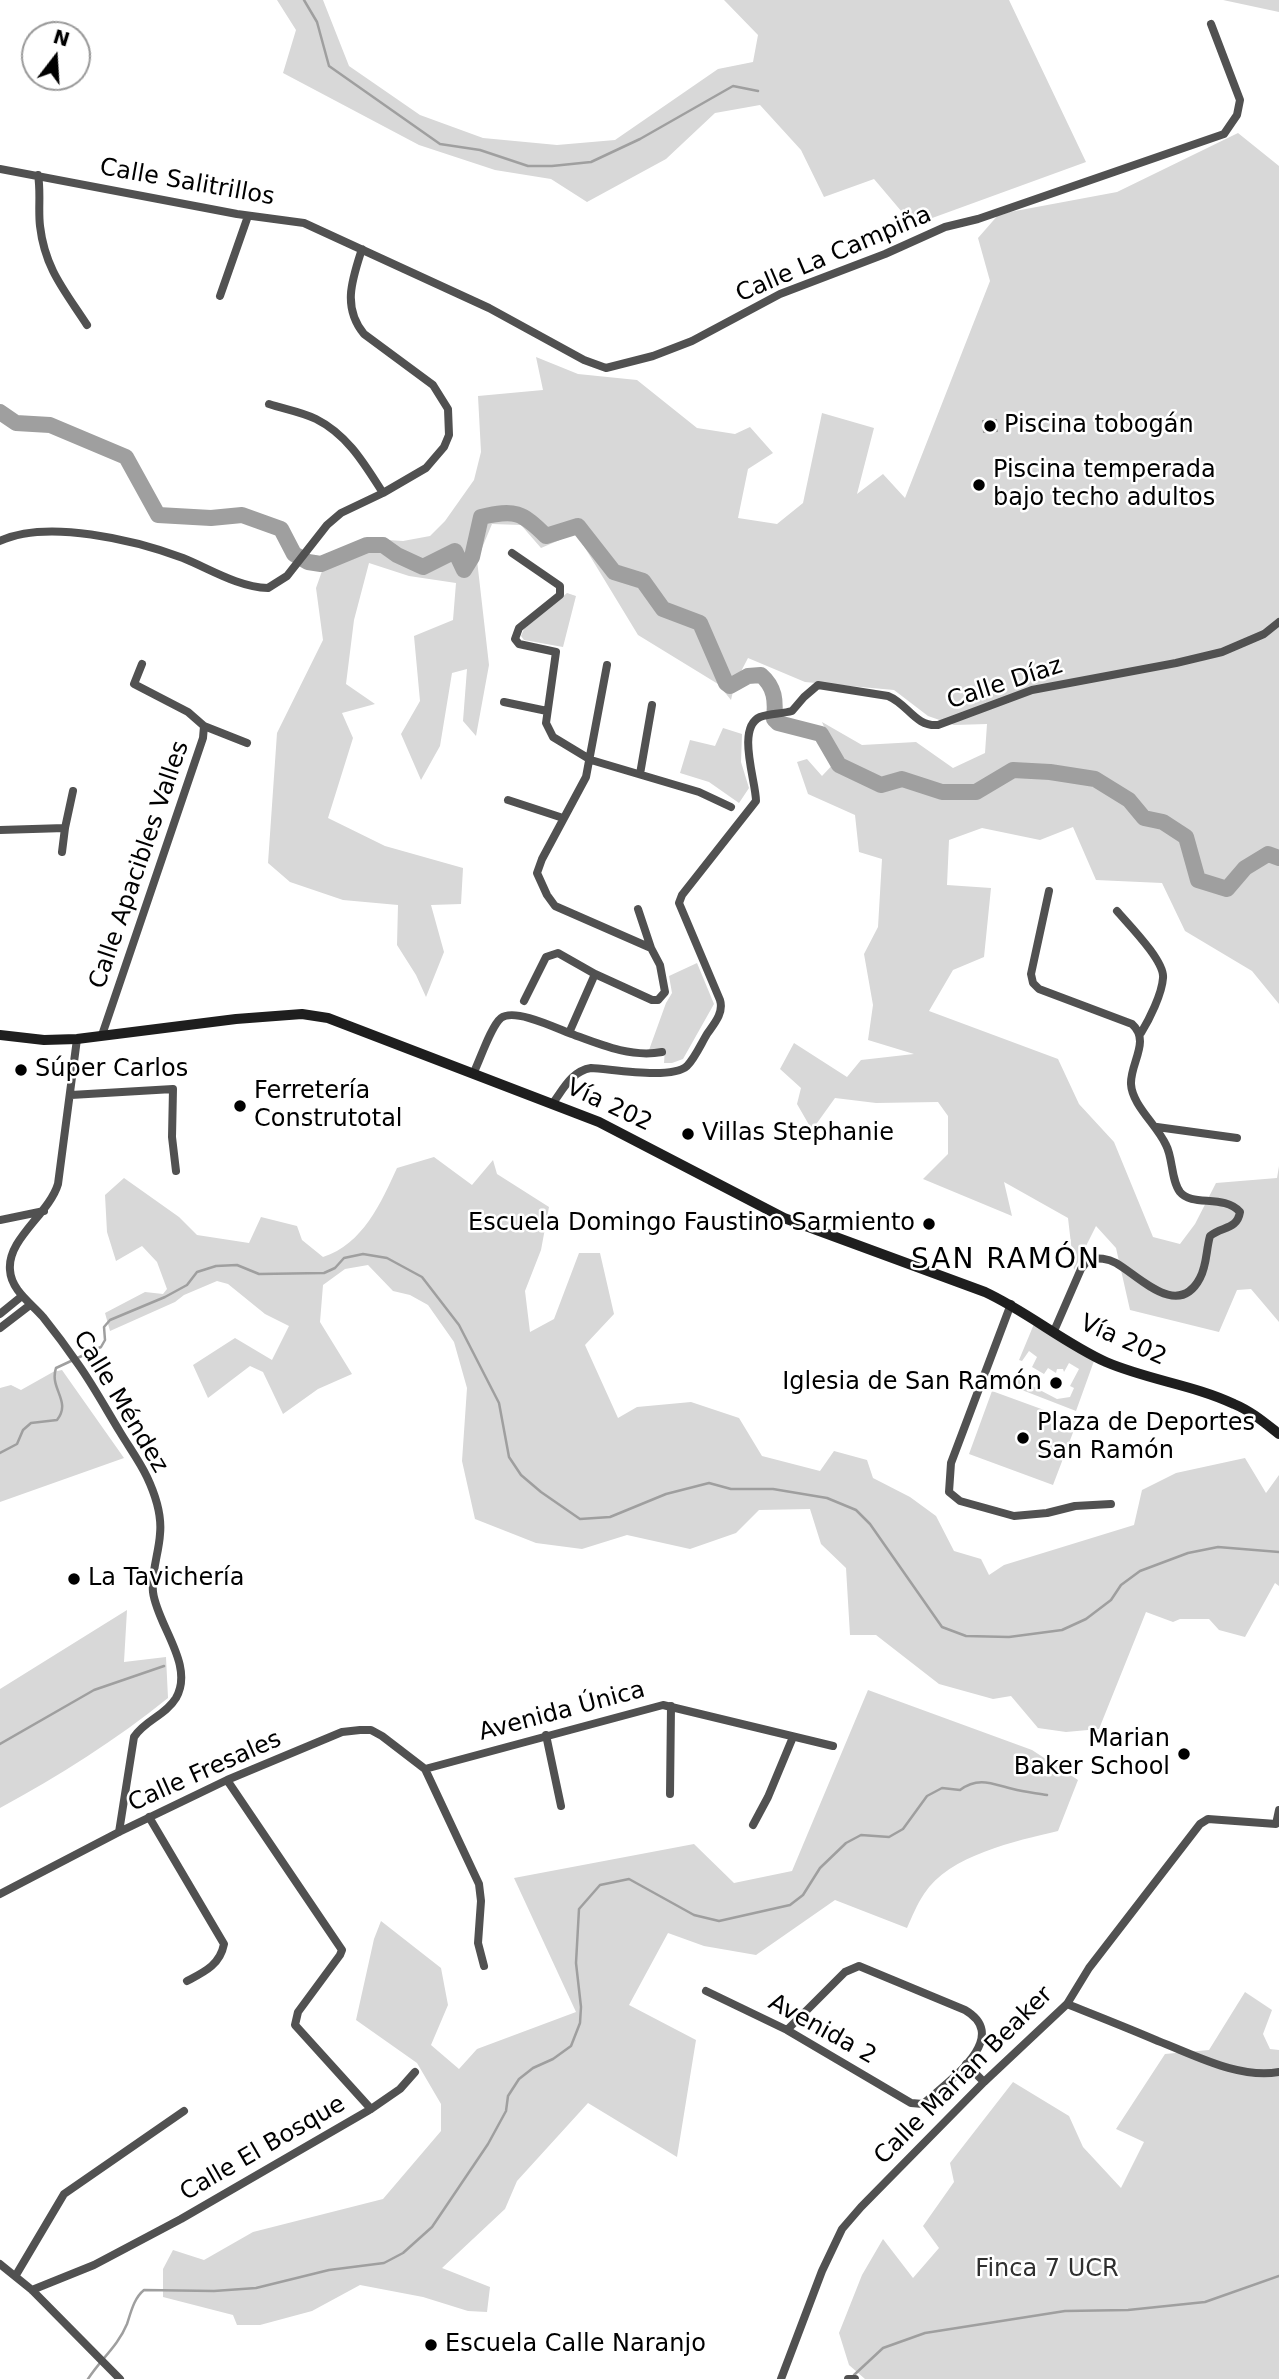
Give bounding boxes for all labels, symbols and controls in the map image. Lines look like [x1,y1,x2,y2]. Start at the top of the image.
north arrow [21,21,91,91]
text: N [51,25,72,51]
street label: Calle Salitrillos [97,153,277,213]
street label: Calle La Campiña [732,201,936,309]
place label: Piscina tobogán [1004,412,1194,440]
marker: Piscina tobogán [982,418,998,434]
place label: Piscina temperada bajo techo adultos [993,457,1216,513]
marker: Piscina temperada bajo techo adultos [971,477,987,493]
street label: Calle Díaz [944,652,1066,716]
street label: Calle Apacibles Valles [84,737,196,993]
place label: Súper Carlos [35,1056,188,1084]
marker: Súper Carlos [13,1062,29,1078]
street label: Vía 202 [562,1074,656,1138]
place label: Ferretería Construtotal [254,1078,403,1134]
marker: Ferretería Construtotal [232,1098,248,1114]
place label: Villas Stephanie [702,1120,894,1148]
marker: Villas Stephanie [680,1126,696,1142]
place label: Escuela Domingo Faustino Sarmiento [468,1210,915,1238]
marker: Escuela Domingo Faustino Sarmiento [921,1216,937,1232]
district label: SAN RAMÓN [912,1244,1100,1278]
street label: Vía 202 [1075,1309,1171,1373]
street label: Calle Méndez [66,1326,174,1478]
place label: Iglesia de San Ramón [782,1369,1042,1397]
marker: Iglesia de San Ramón [1048,1375,1064,1391]
place label: Plaza de Deportes San Ramón [1037,1410,1255,1466]
marker: Plaza de Deportes San Ramón [1015,1430,1031,1446]
place label: La Tavichería [88,1565,244,1593]
marker: La Tavichería [66,1571,82,1587]
street label: Avenida Única [476,1676,648,1748]
street label: Calle Fresales [124,1725,286,1819]
place label: Marian Baker School [1014,1726,1170,1782]
marker: Marian Baker School [1176,1746,1192,1762]
street label: Calle Marian Beaker [869,1981,1059,2171]
street label: Avenida 2 [763,1989,881,2071]
street label: Calle El Bosque [175,2090,351,2208]
park label: Finca 7 UCR [975,2256,1119,2284]
place label: Escuela Calle Naranjo [445,2331,706,2359]
marker: Escuela Calle Naranjo [423,2337,439,2353]

